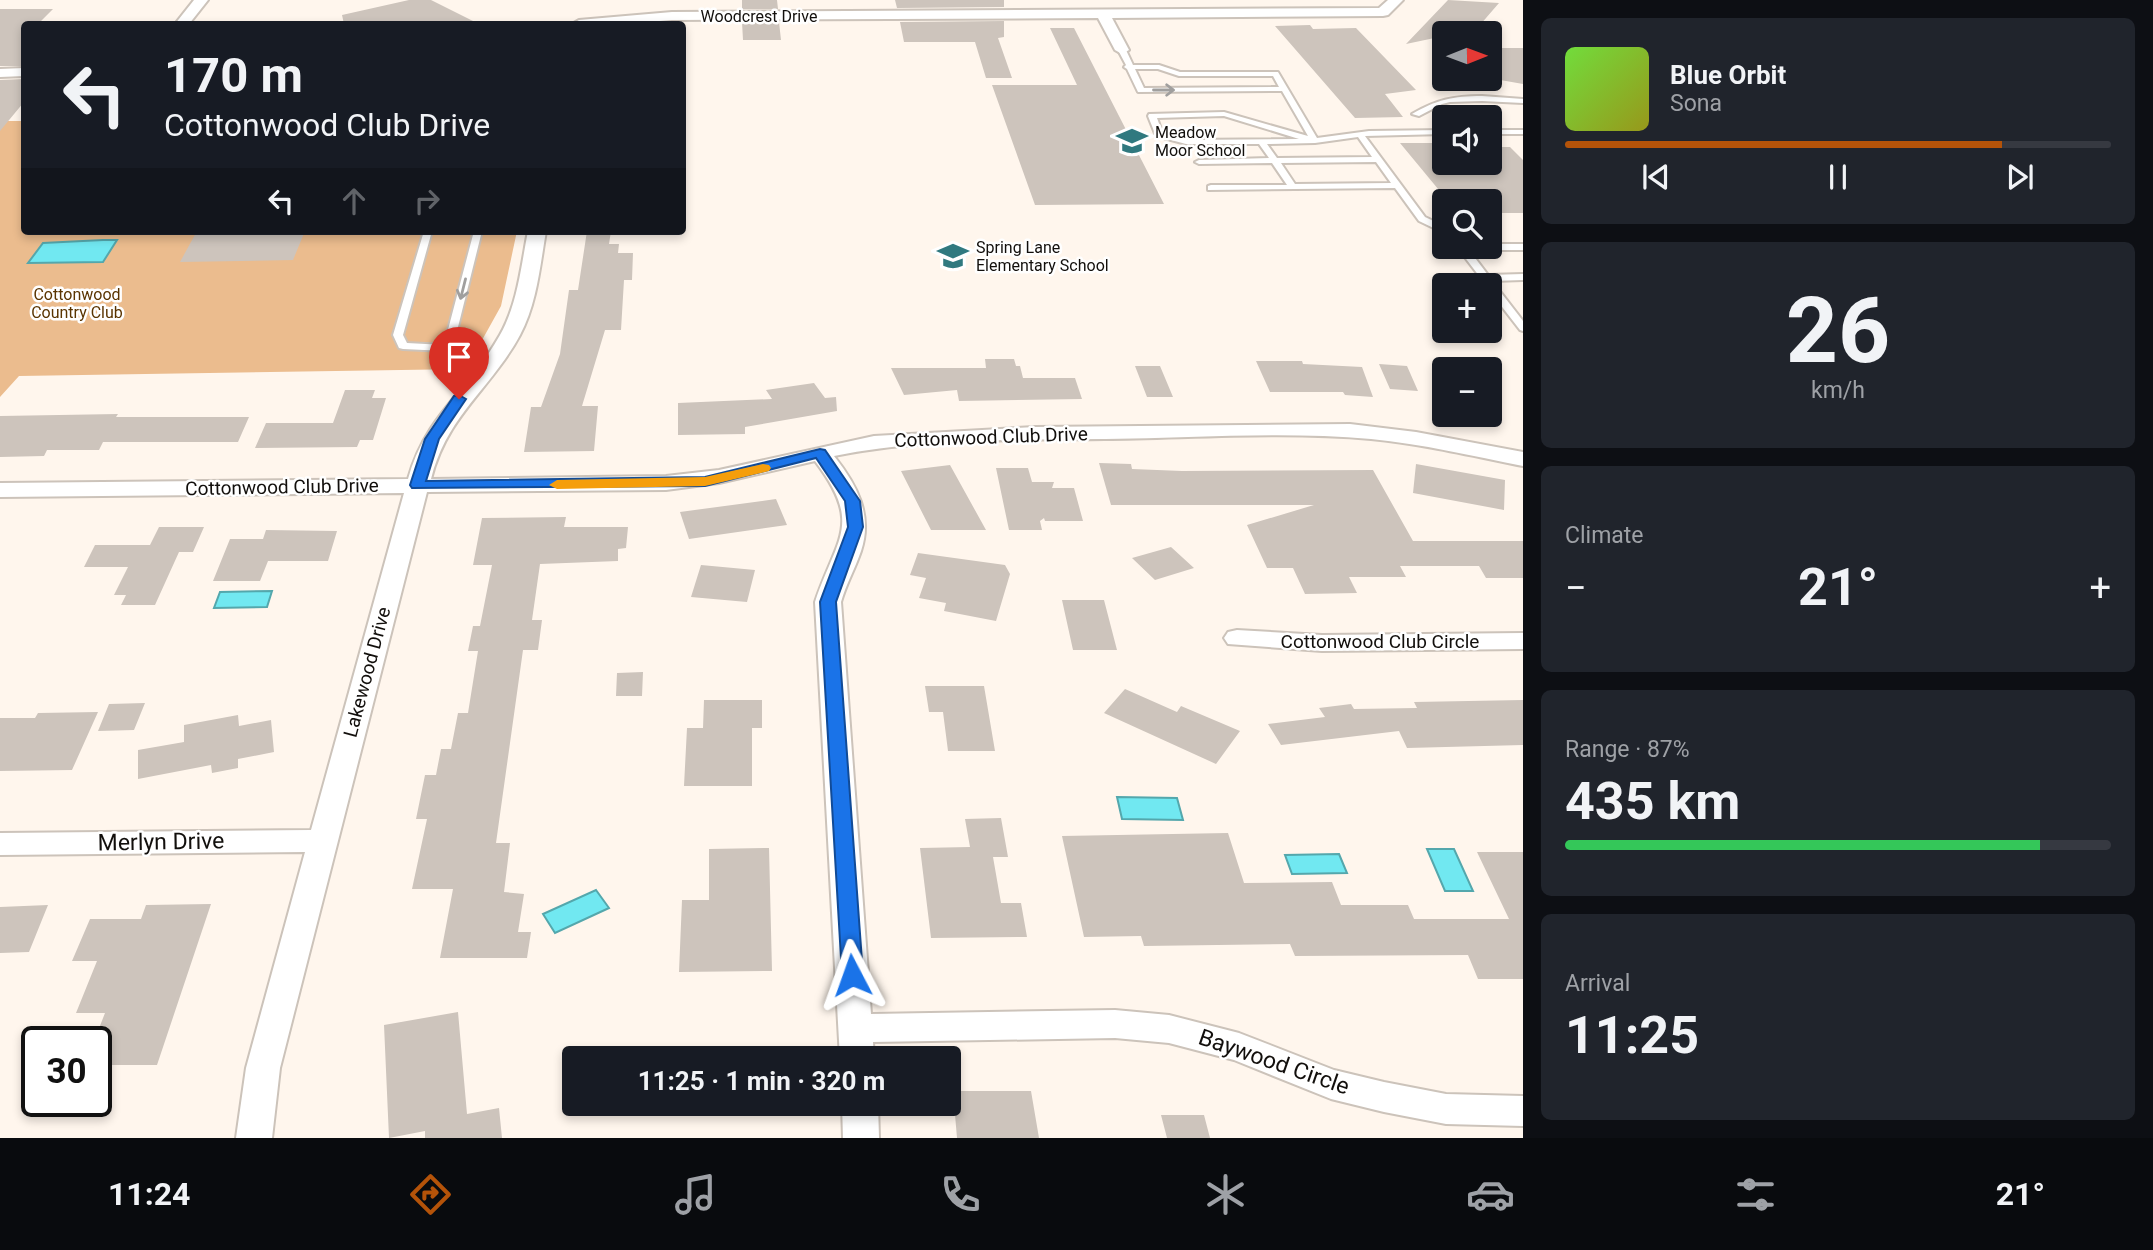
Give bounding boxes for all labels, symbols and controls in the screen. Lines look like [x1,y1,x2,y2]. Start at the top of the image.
street label: Woodcrest Drive [701,7,817,26]
north arrow [1432,21,1502,91]
map controls [1432,21,1502,427]
text: 170 m [164,47,303,104]
icon: left [49,49,140,140]
text: Blue Orbit [1670,60,1786,90]
one-way arrow [1152,83,1175,97]
text: Sona [1670,90,1722,117]
button: sound [1432,105,1502,175]
text: Cottonwood Club Drive [164,106,490,144]
place label: Meadow Moor School [1155,123,1245,160]
school or university icon: Meadow Moor School [1115,124,1149,158]
icon: previous [1637,158,1675,196]
icon: pause [1819,158,1857,196]
icon: next [2001,158,2039,196]
icon: left [262,182,300,220]
icon: ahead [335,182,373,220]
icon: right [408,182,446,220]
button: search [1432,189,1502,259]
place label: Spring Lane Elementary School [976,238,1109,275]
school or university icon: Spring Lane Elementary School [936,239,970,273]
button: + [1432,273,1502,343]
one-way arrow [456,278,469,300]
text: 26 [1786,278,1890,384]
park label: Cottonwood Country Club [31,285,123,322]
pin [429,327,489,399]
icon: arrive [440,338,478,376]
button: − [1432,357,1502,427]
text: km/h [1811,377,1865,404]
street label: Cottonwood Club Drive [894,422,1088,452]
street label: Cottonwood Club Drive [185,474,379,500]
text: Climate [1565,522,1644,549]
text: 21° [1798,557,1878,618]
text: − [1565,566,1587,610]
text: + [2089,566,2111,610]
street label: Lakewood Drive [339,604,395,740]
street label: Cottonwood Club Circle [1281,630,1479,653]
text: Range · 87% [1565,736,1690,763]
text: 435 km [1565,771,1740,832]
street label: Merlyn Drive [97,827,225,857]
position arrow [815,938,889,1012]
text: Arrival [1565,970,1630,997]
text: 11:25 [1565,1005,1699,1066]
street label: Baywood Circle [1195,1024,1353,1100]
speed limit sign: 30 [21,1026,112,1117]
text: 11:25 · 1 min · 320 m [638,1066,885,1096]
icon: directions [406,1170,455,1219]
icon: music [671,1170,720,1219]
icon: phone [936,1170,985,1219]
icon: climate [1201,1170,1250,1219]
icon: car [1466,1170,1515,1219]
icon: filters [1731,1170,1780,1219]
text: 11:24 [108,1175,190,1213]
text: 21° [1996,1175,2045,1213]

